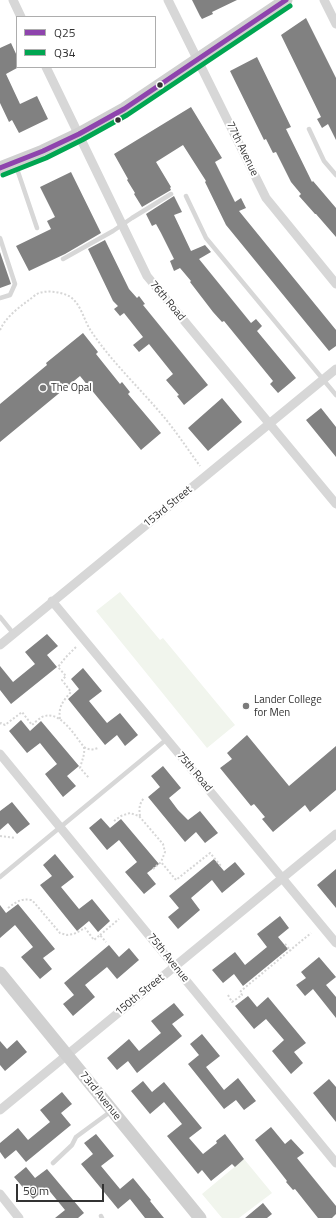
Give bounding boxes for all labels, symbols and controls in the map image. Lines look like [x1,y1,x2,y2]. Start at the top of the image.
legend [16,16,156,68]
text: Q25 [54,23,75,42]
text: Q34 [54,43,75,62]
unlabelled marker [155,80,165,90]
unlabelled marker [113,115,123,125]
street label: 77th Avenue [223,120,261,178]
street label: 76th Road [146,278,188,324]
place label: The Opal [51,381,92,395]
marker: The Opal [38,383,48,393]
street label: 153rd Street [141,483,195,531]
place label: Lander College for Men [254,693,322,719]
marker: Lander College for Men [241,701,251,711]
street label: 75th Road [173,749,215,795]
street label: 75th Avenue [144,931,192,985]
street label: 150th Street [113,971,167,1019]
street label: 73rd Avenue [76,1069,124,1123]
scale bar [18,1176,106,1202]
text: 50 m [23,1181,49,1200]

